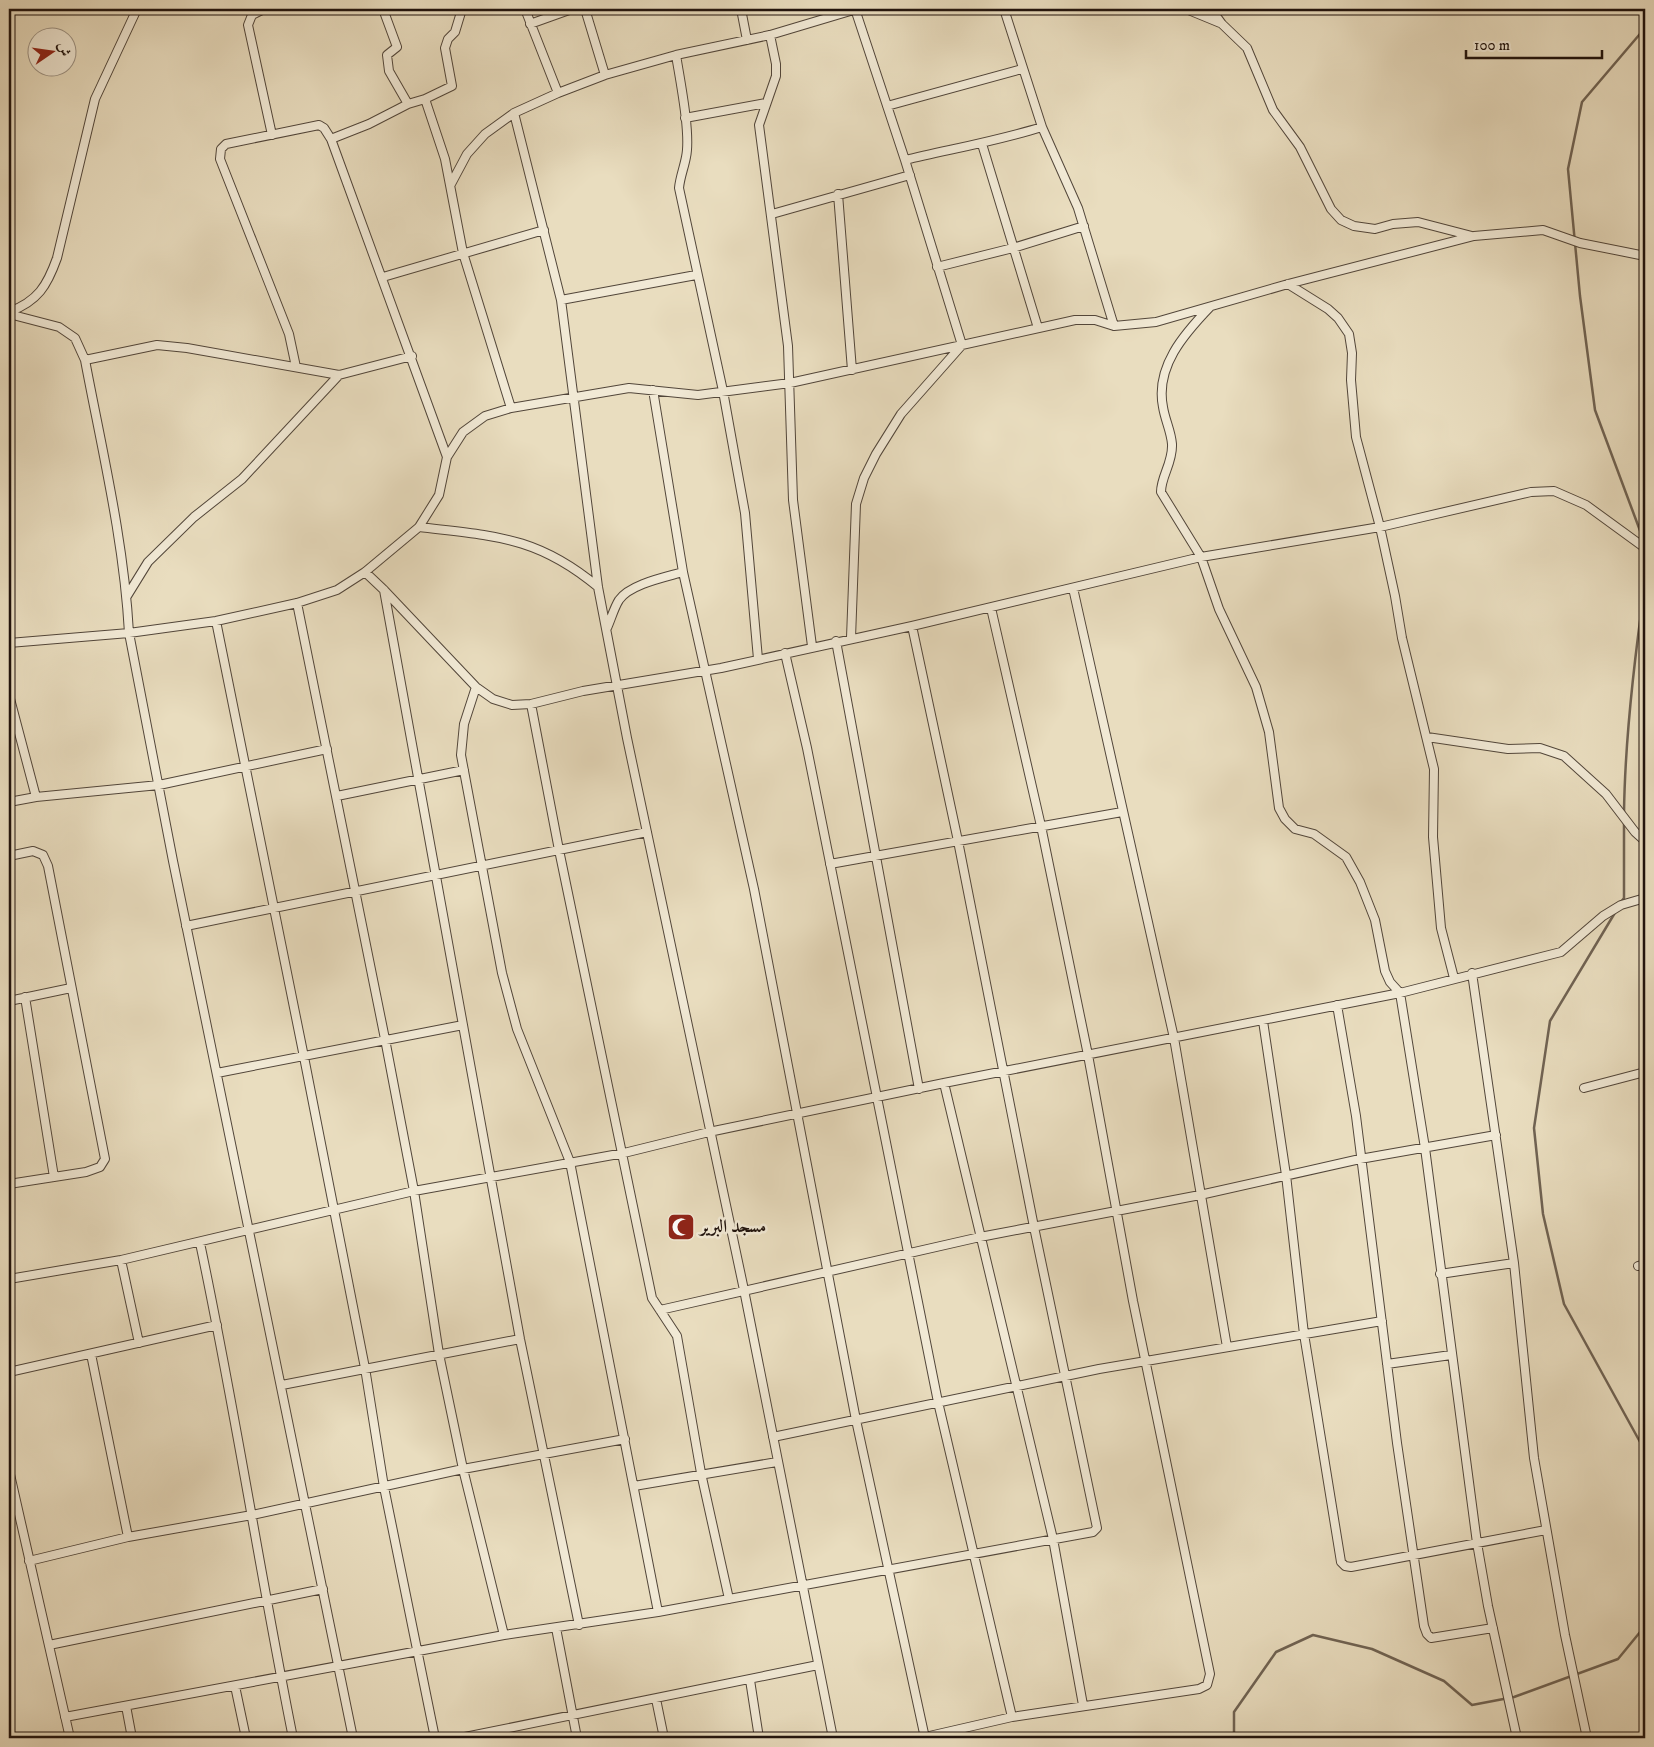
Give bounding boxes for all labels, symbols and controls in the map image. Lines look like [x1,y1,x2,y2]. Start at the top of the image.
north arrow [28,28,78,78]
scale bar [1466,28,1603,60]
text: 100 m [1474,36,1510,55]
text: ش [53,41,74,58]
mosque icon: مسجد البرير [666,1212,696,1242]
place label: مسجد البرير [698,1216,766,1238]

